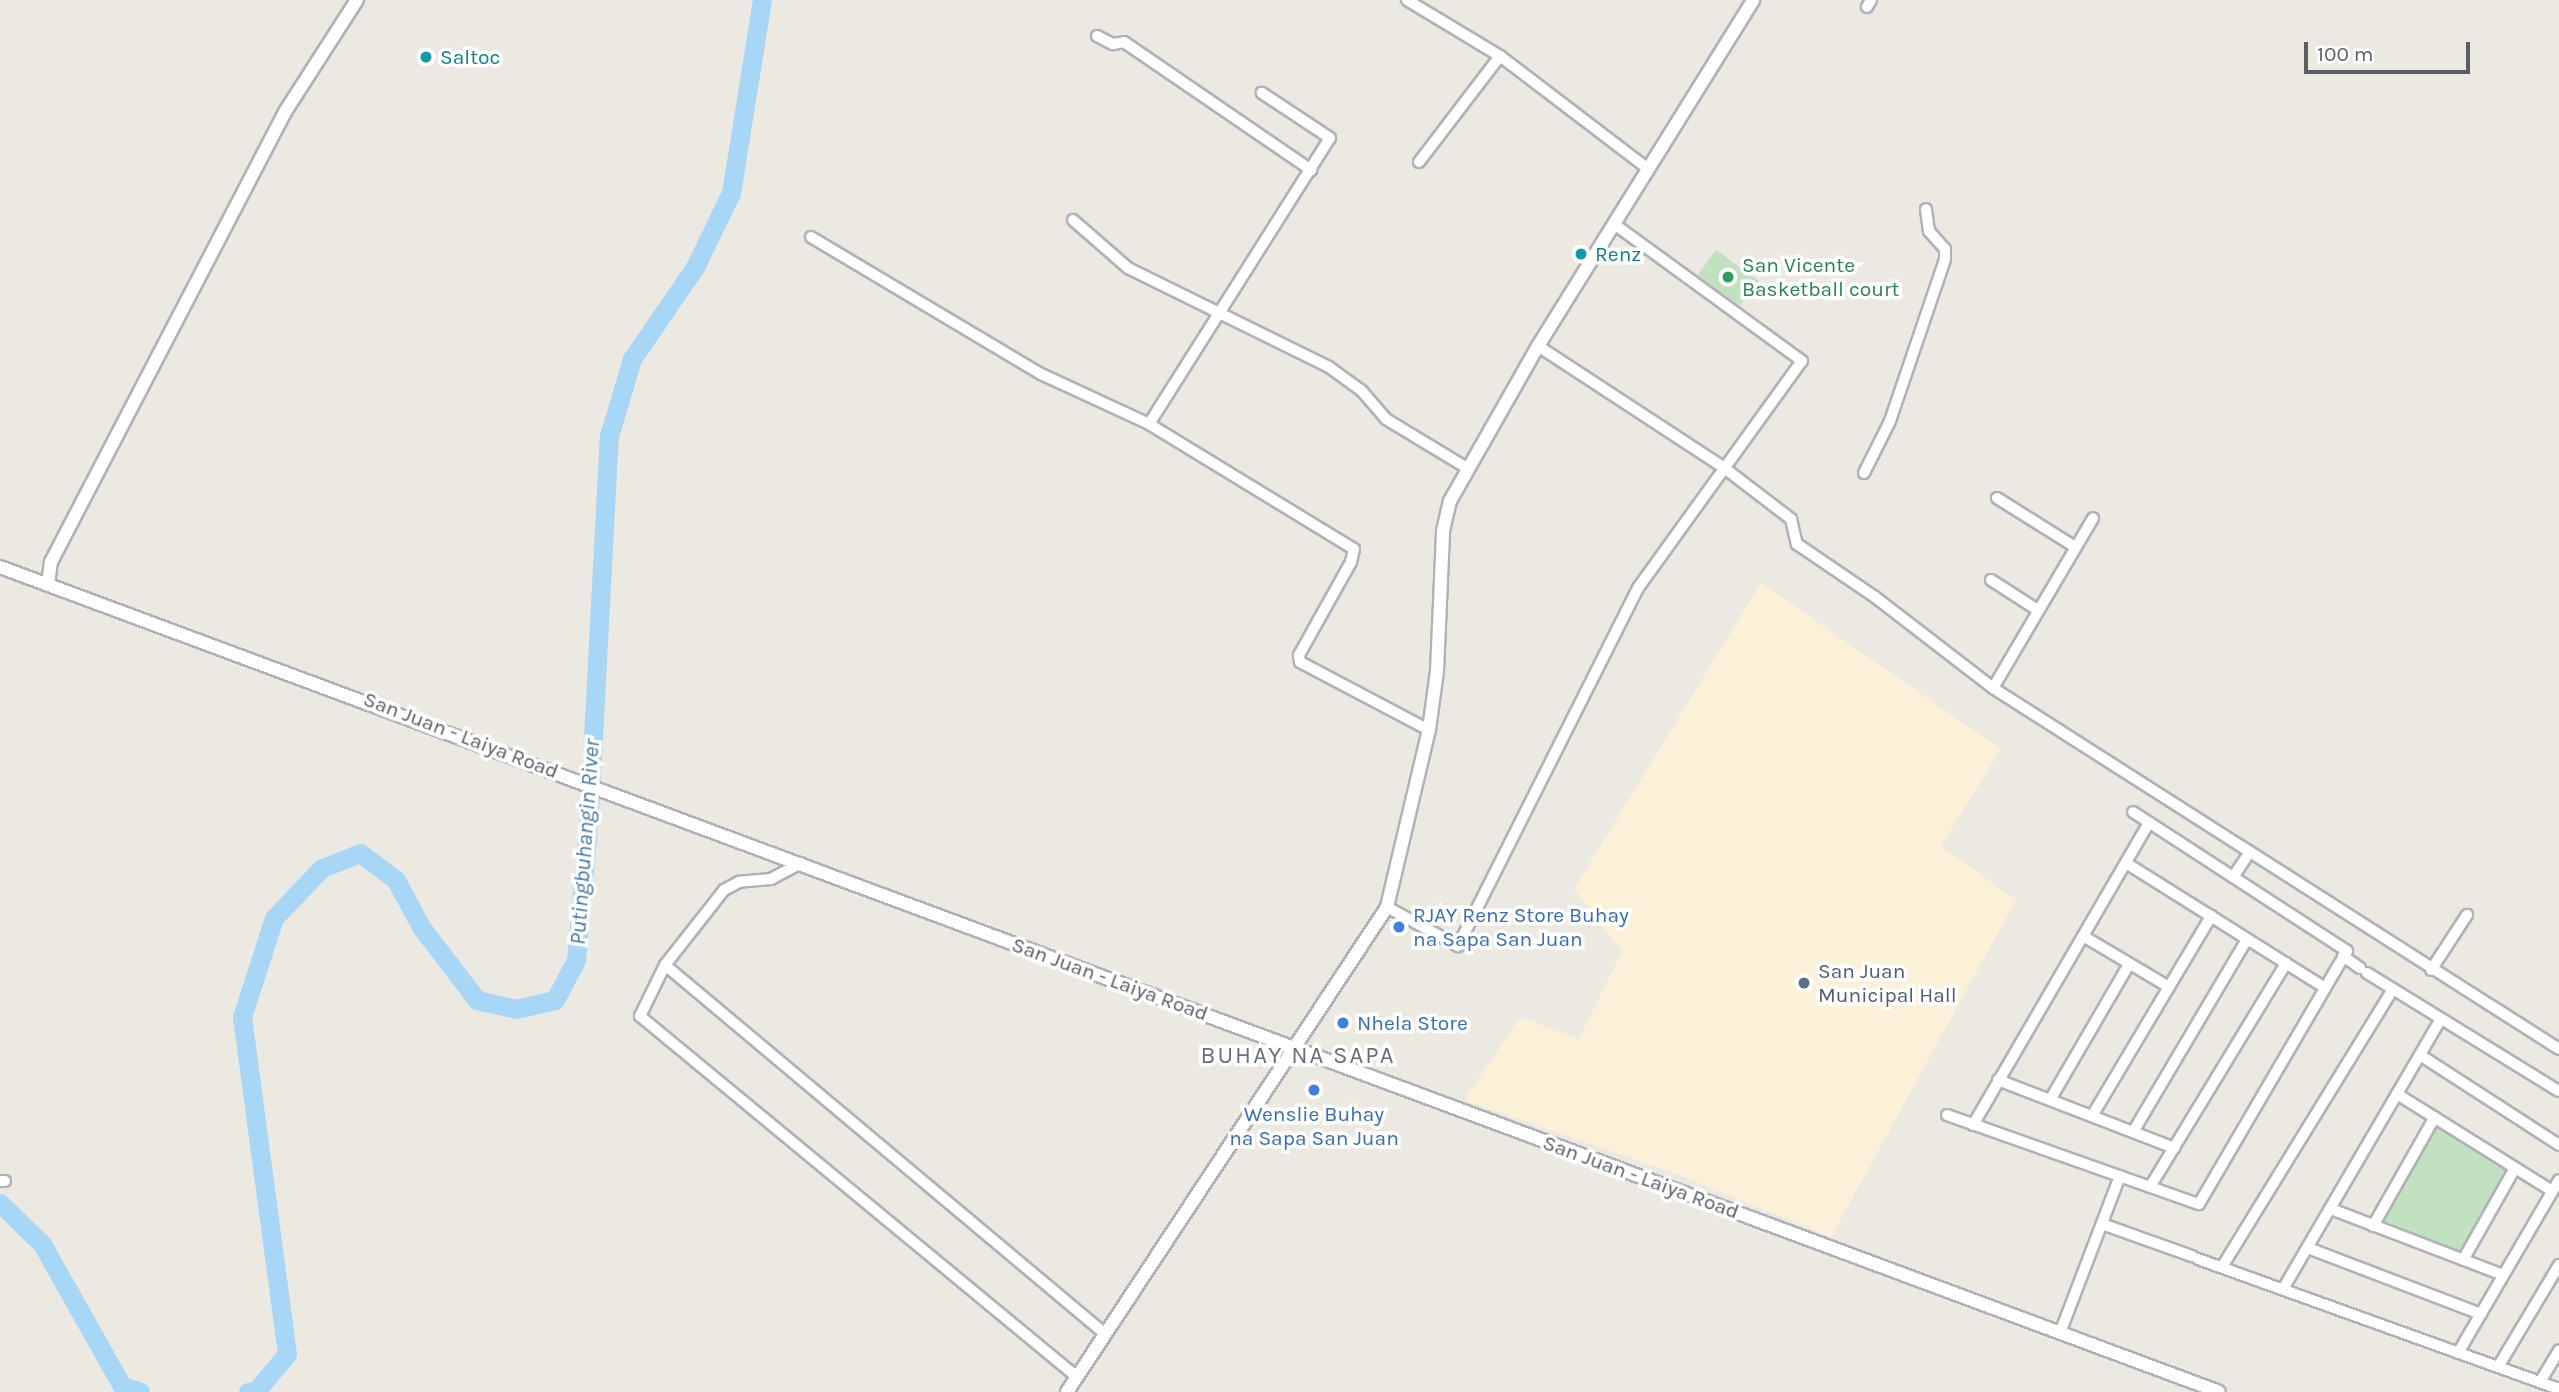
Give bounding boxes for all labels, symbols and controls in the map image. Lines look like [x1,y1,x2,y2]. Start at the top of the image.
scale bar [2307,28,2473,72]
text: 100 m [2317,42,2374,66]
place label: Saltoc [440,44,500,70]
marker: Saltoc [418,49,434,65]
place label: Renz [1595,241,1641,267]
marker: Renz [1573,246,1589,262]
place label: San Vicente Basketball court [1742,252,1899,302]
marker: San Vicente Basketball court [1720,269,1736,285]
street label: San Juan - Laiya Road [360,686,562,784]
water label: Putingbuhangin River [564,738,606,946]
place label: RJAY Renz Store Buhay na Sapa San Juan [1413,902,1629,952]
marker: RJAY Renz Store Buhay na Sapa San Juan [1391,919,1407,935]
street label: San Juan - Laiya Road [1008,932,1212,1026]
place label: San Juan Municipal Hall [1818,958,1957,1008]
marker: San Juan Municipal Hall [1796,975,1812,991]
place label: Nhela Store [1357,1010,1468,1036]
marker: Nhela Store [1335,1015,1351,1031]
district label: BUHAY NA SAPA [1202,1042,1394,1070]
marker: Wenslie Buhay na Sapa San Juan [1306,1082,1322,1098]
place label: Wenslie Buhay na Sapa San Juan [1229,1101,1399,1151]
street label: San Juan - Laiya Road [1539,1130,1743,1224]

